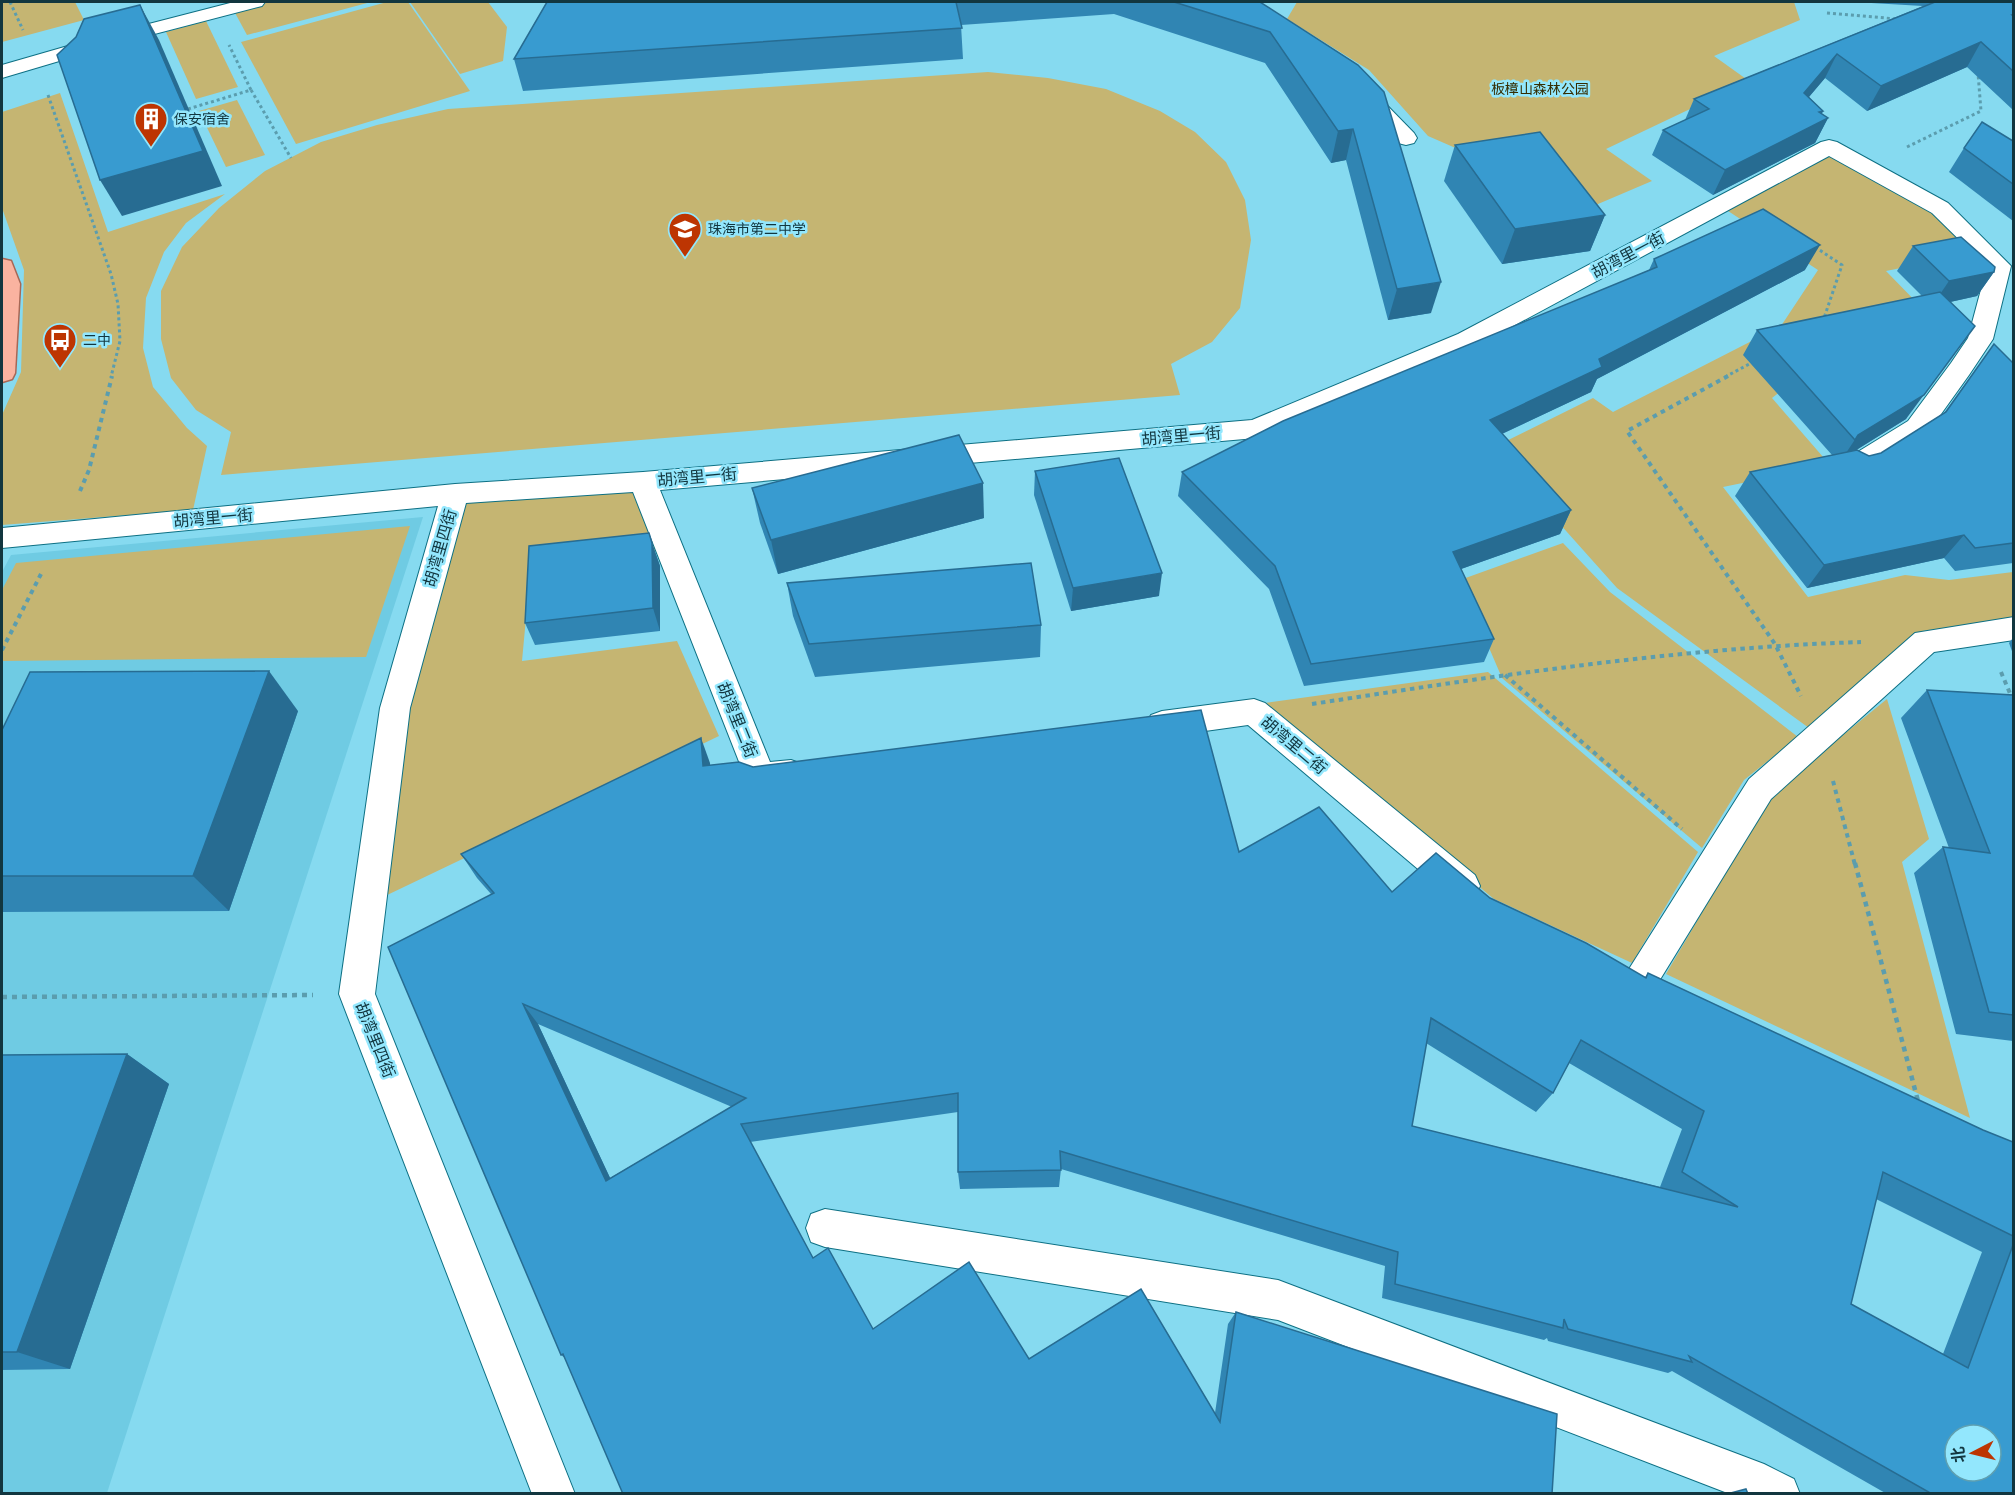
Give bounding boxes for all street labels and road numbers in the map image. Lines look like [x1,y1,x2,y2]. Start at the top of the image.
street label: 胡湾里一街 [1588,228,1668,282]
street label: 胡湾里一街 [1140,423,1222,449]
street label: 胡湾里一街 [656,464,738,490]
street label: 胡湾里一街 [172,505,254,531]
street label: 胡湾里四街 [420,507,460,589]
street label: 胡湾里二街 [713,679,761,761]
street label: 胡湾里二街 [1257,712,1331,778]
street label: 胡湾里四街 [351,999,399,1081]

